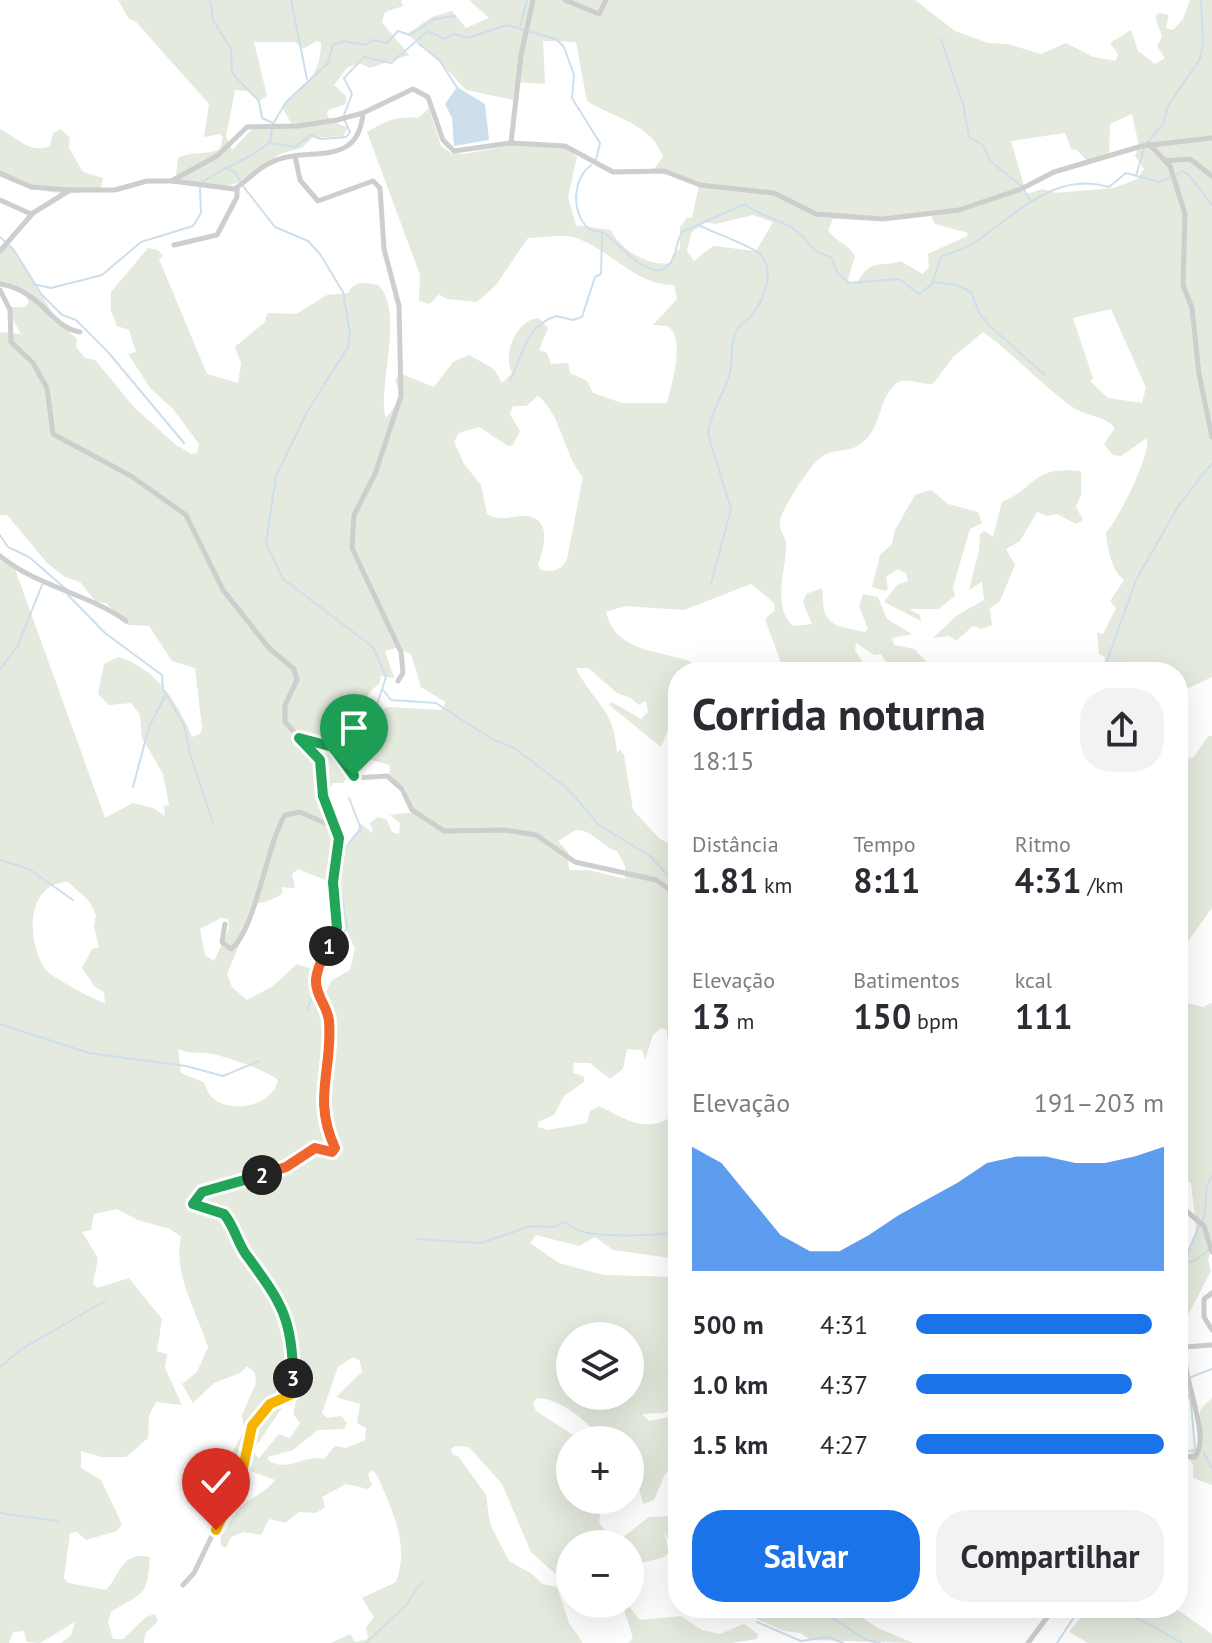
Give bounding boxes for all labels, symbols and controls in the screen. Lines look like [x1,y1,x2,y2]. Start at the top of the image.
text: Corrida noturna [692,685,986,742]
button: share [1080,688,1164,772]
pin [320,694,388,776]
icon: arrive [332,706,376,750]
text: 18:15 [692,744,754,777]
text: Distância [692,830,779,858]
text: Tempo [853,830,915,858]
text: Ritmo [1015,830,1071,858]
text: 1.81 [692,858,758,902]
text: 8:11 [853,858,920,902]
text: 4:31 [1015,858,1082,902]
text: km [758,871,792,899]
text: /km [1082,871,1124,899]
pin: 1 [309,926,349,966]
text: 1 [323,932,335,960]
text: Elevação [692,966,775,994]
text: Batimentos [853,966,960,994]
text: kcal [1015,966,1052,994]
text: 13 [692,994,731,1038]
text: 150 [853,994,911,1038]
text: 111 [1015,994,1073,1038]
text: m [731,1007,754,1035]
text: bpm [911,1007,959,1035]
text: Elevação [692,1086,790,1119]
text: 191–203 m [1034,1086,1164,1119]
pin: 2 [242,1155,282,1195]
text: 2 [256,1161,268,1189]
text: 500 m [692,1308,764,1341]
text: 4:31 [820,1308,868,1341]
map controls [556,1322,644,1618]
button: layers [556,1322,644,1410]
pin: 3 [273,1358,313,1398]
text: 3 [287,1364,299,1392]
text: 1.0 km [692,1368,768,1401]
text: 4:37 [820,1368,868,1401]
button: + [556,1426,644,1514]
text: 1.5 km [692,1428,768,1461]
text: 4:27 [820,1428,868,1461]
pin [182,1448,250,1530]
icon: check [194,1460,238,1504]
button: Salvar [692,1510,920,1602]
button: Compartilhar [936,1510,1164,1602]
button: − [556,1530,644,1618]

